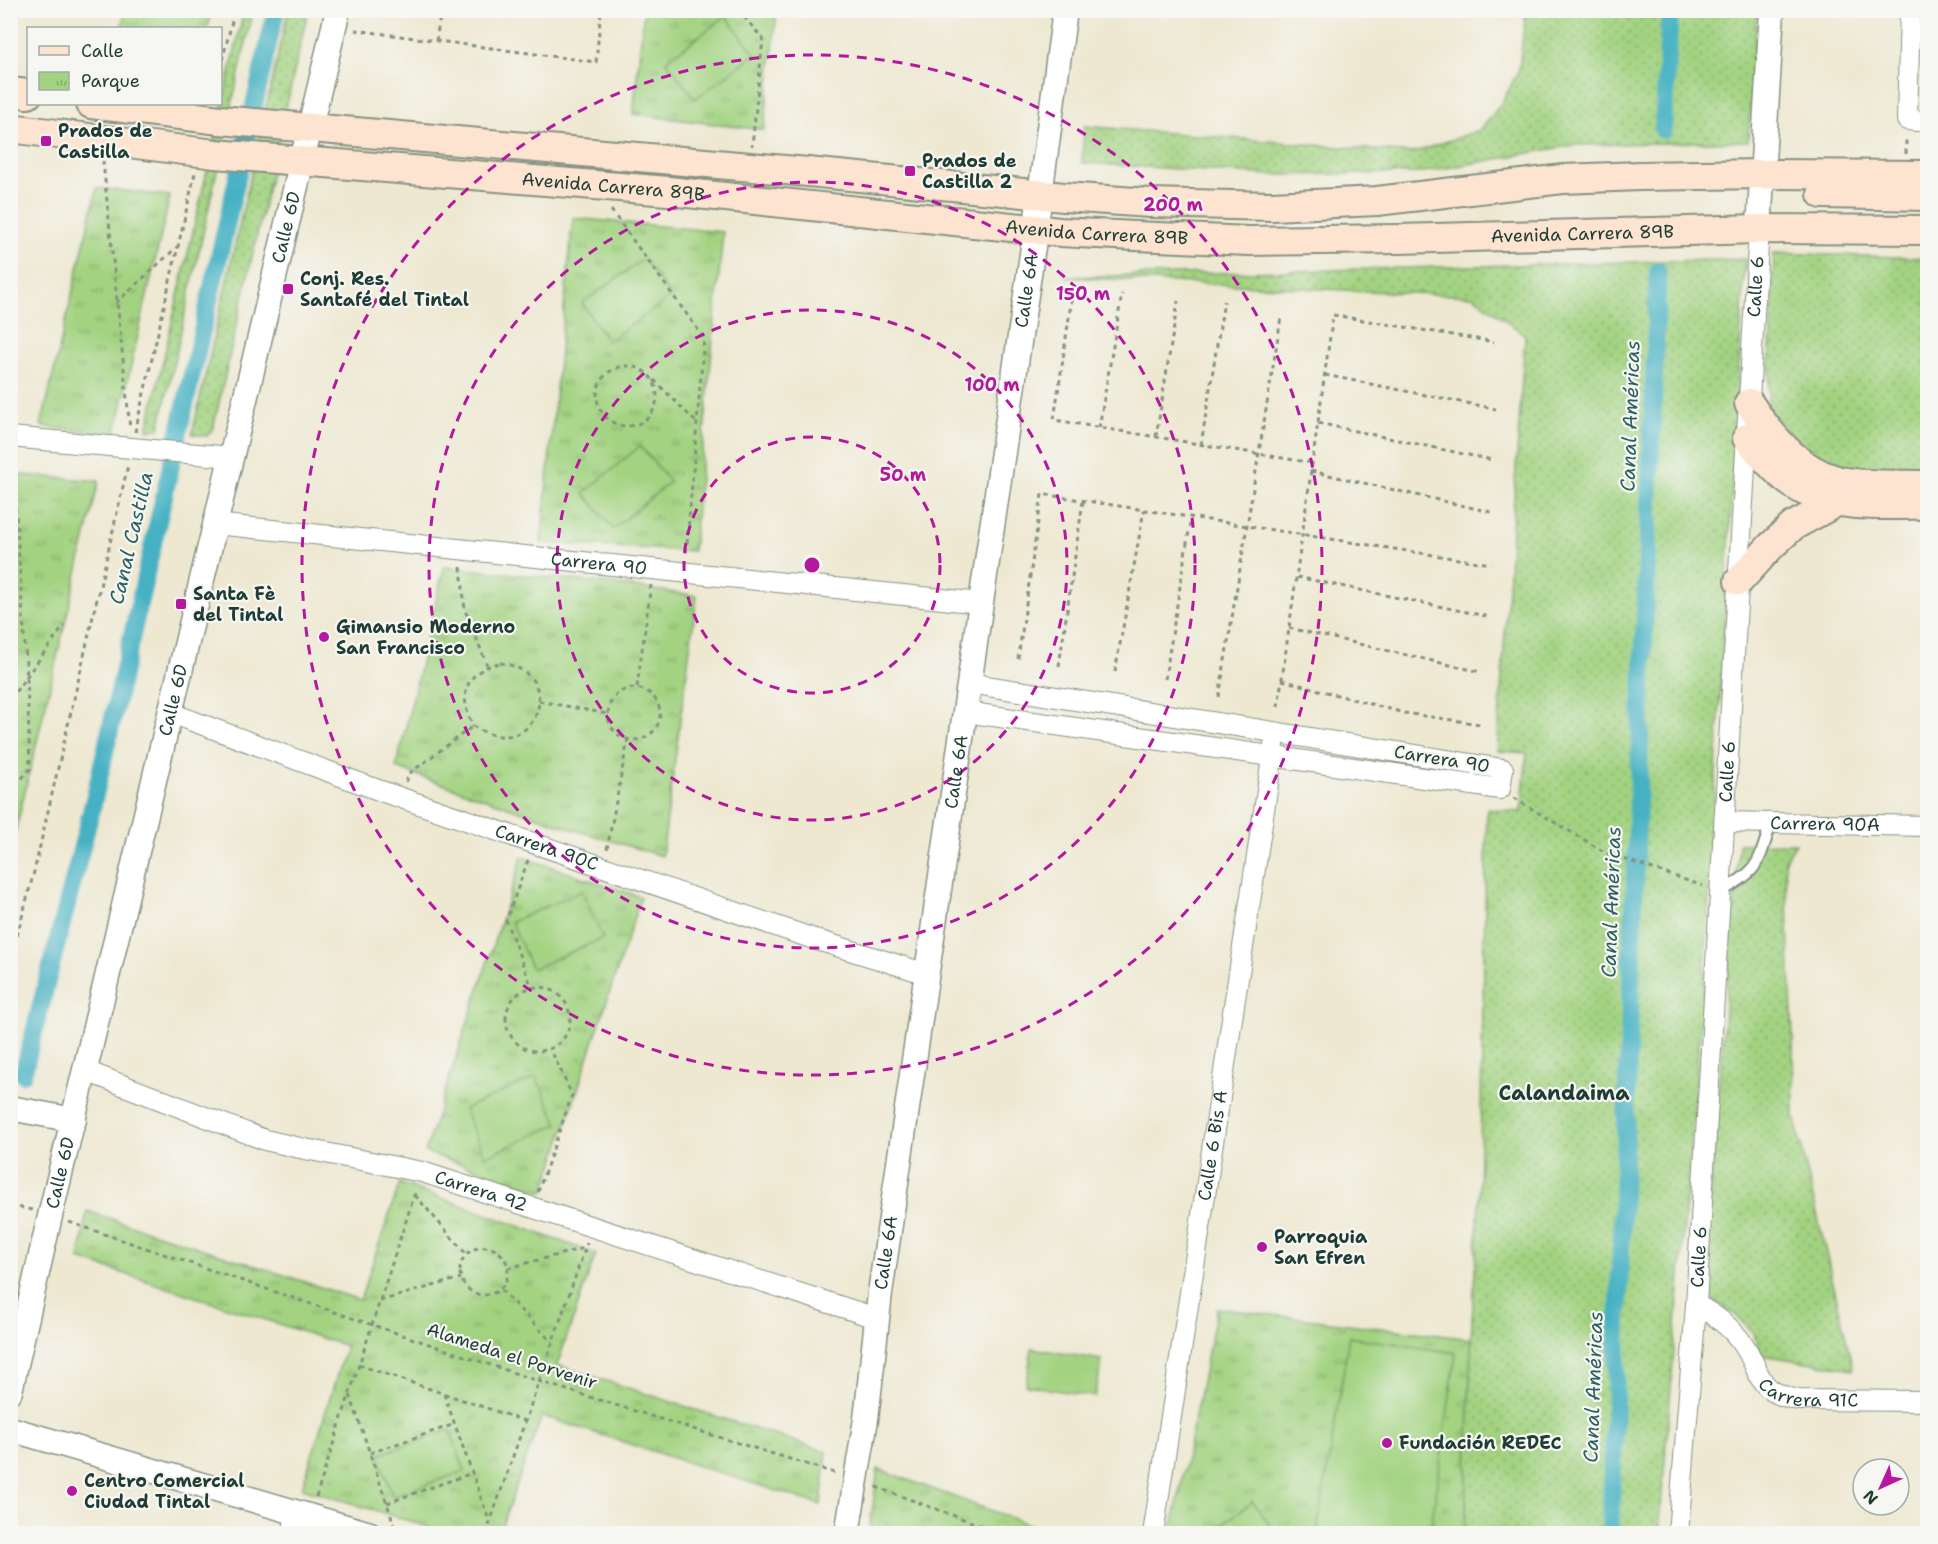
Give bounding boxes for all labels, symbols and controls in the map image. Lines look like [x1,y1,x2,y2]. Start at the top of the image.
legend [27,27,222,105]
text: Calle [81,39,124,63]
text: Parque [81,69,140,93]
place label: Prados de Castilla [58,119,153,164]
marker: Prados de Castilla [39,134,53,148]
place label: Prados de Castilla 2 [922,149,1017,194]
marker: Prados de Castilla 2 [903,164,917,178]
street label: Avenida Carrera 89B [521,167,706,207]
street label: Calle 6D [266,189,306,266]
text: 200 m [1143,193,1204,217]
street label: Avenida Carrera 89B [1004,214,1189,250]
street label: Avenida Carrera 89B [1490,219,1674,248]
street label: Calle 6A [1009,253,1044,329]
street label: Calle 6 [1742,255,1769,318]
place label: Conj. Res. Santafé del Tintal [300,267,469,312]
marker: Conj. Res. Santafé del Tintal [281,282,295,296]
text: 150 m [1056,282,1111,306]
water label: Canal Américas [1614,340,1646,492]
text: 100 m [964,373,1020,397]
text: 50 m [880,463,927,487]
water label: Canal Castilla [103,469,159,607]
street label: Carrera 90 [550,547,648,580]
centre of rings [802,555,822,575]
place label: Santa Fè del Tintal [193,582,283,627]
marker: Santa Fè del Tintal [174,597,188,611]
place label: Gimansio Moderno San Francisco [336,615,515,660]
marker: Gimansio Moderno San Francisco [317,630,331,644]
street label: Calle 6D [153,662,193,738]
street label: Calle 6A [939,733,973,810]
street label: Carrera 90 [1392,740,1492,778]
street label: Calle 6 [1713,740,1741,803]
street label: Carrera 90A [1770,811,1880,837]
street label: Carrera 90C [492,819,601,876]
water label: Canal Américas [1595,826,1627,978]
district label: Calandaima [1498,1079,1630,1107]
street label: Calle 6 Bis A [1192,1089,1233,1202]
street label: Calle 6D [40,1134,81,1211]
street label: Carrera 92 [432,1165,530,1217]
street label: Calle 6A [869,1214,903,1291]
place label: Parroquia San Efren [1274,1225,1368,1270]
street label: Calle 6 [1685,1225,1713,1288]
marker: Parroquia San Efren [1255,1240,1269,1254]
water label: Canal Américas [1577,1311,1609,1463]
street label: Alameda el Porvenir [424,1317,600,1395]
street label: Carrera 91C [1753,1373,1858,1413]
place label: Fundación REDEC [1399,1431,1562,1455]
marker: Fundación REDEC [1380,1436,1394,1450]
north arrow [1851,1457,1911,1517]
place label: Centro Comercial Ciudad Tintal [84,1469,245,1514]
marker: Centro Comercial Ciudad Tintal [65,1484,79,1498]
text: N [1859,1485,1883,1509]

